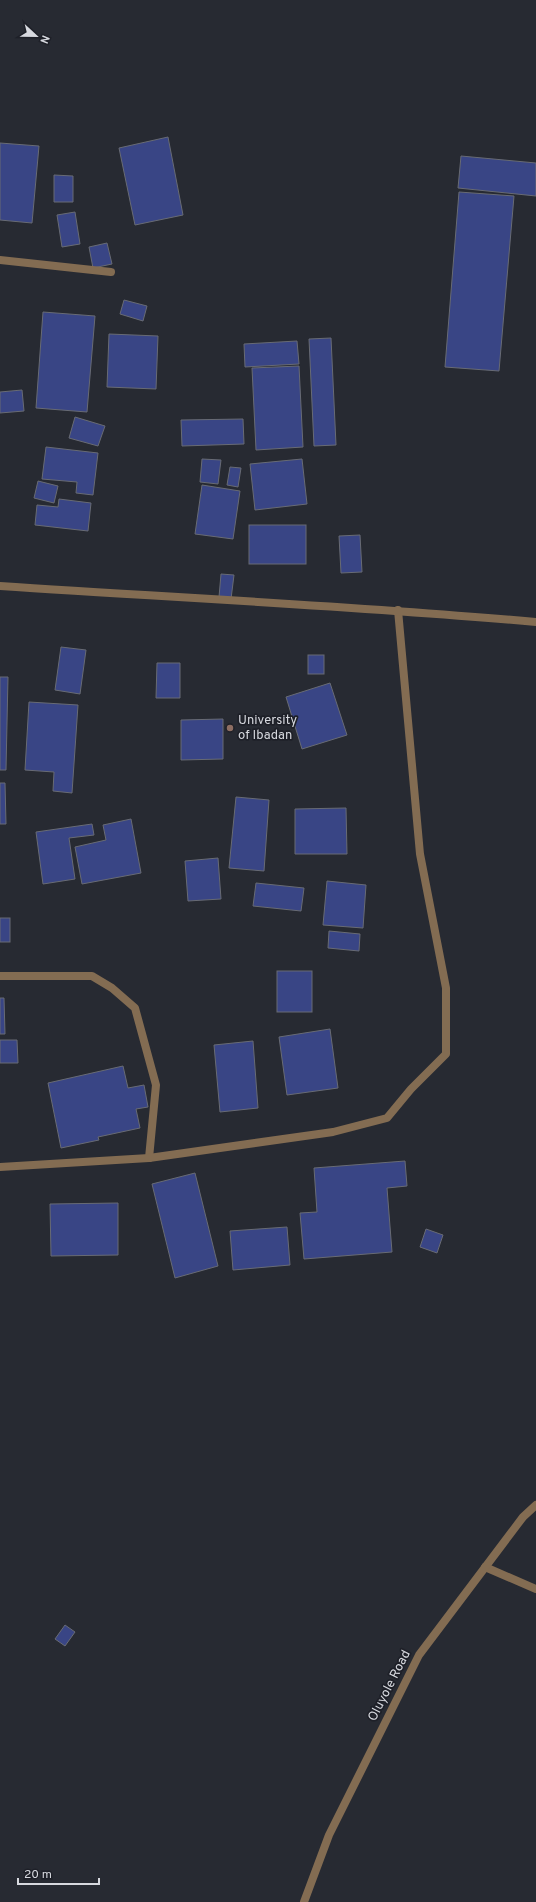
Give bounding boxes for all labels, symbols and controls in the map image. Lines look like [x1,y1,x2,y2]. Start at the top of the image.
north arrow [16,16,56,56]
text: N [36,33,52,46]
place label: University of Ibadan [238,713,297,744]
marker: University of Ibadan [225,723,235,733]
street label: Oluyole Road [365,1648,415,1724]
scale bar [18,1860,99,1886]
text: 20 m [24,1867,52,1883]

